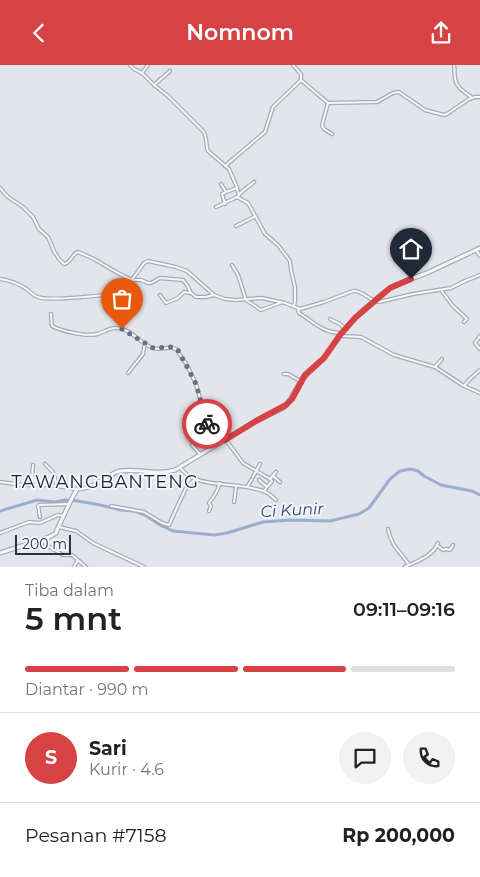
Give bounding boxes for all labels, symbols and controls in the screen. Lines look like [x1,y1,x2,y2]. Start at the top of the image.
icon: back [25,19,53,47]
text: Nomnom [186,19,294,46]
icon: share [427,19,455,47]
pin [390,228,432,279]
icon: home [397,235,425,263]
pin [101,278,143,329]
icon: bag [108,285,136,313]
courier [182,399,232,449]
icon: bike [193,410,221,438]
district label: TAWANGBANTENG [11,471,199,493]
water label: Ci Kunir [260,499,325,521]
scale bar [15,532,71,555]
text: 200 m [22,535,67,553]
text: Tiba dalam [25,581,114,600]
text: 09:11–09:16 [353,598,455,621]
text: 5 mnt [25,599,122,638]
text: Diantar · 990 m [25,680,148,699]
button: chat [339,732,391,784]
button: phone [403,732,455,784]
text: Sari [89,737,127,760]
text: S [45,746,57,769]
text: Kurir · 4.6 [89,760,164,779]
text: Pesanan #7158 [25,824,167,847]
text: Rp 200,000 [342,824,455,847]

